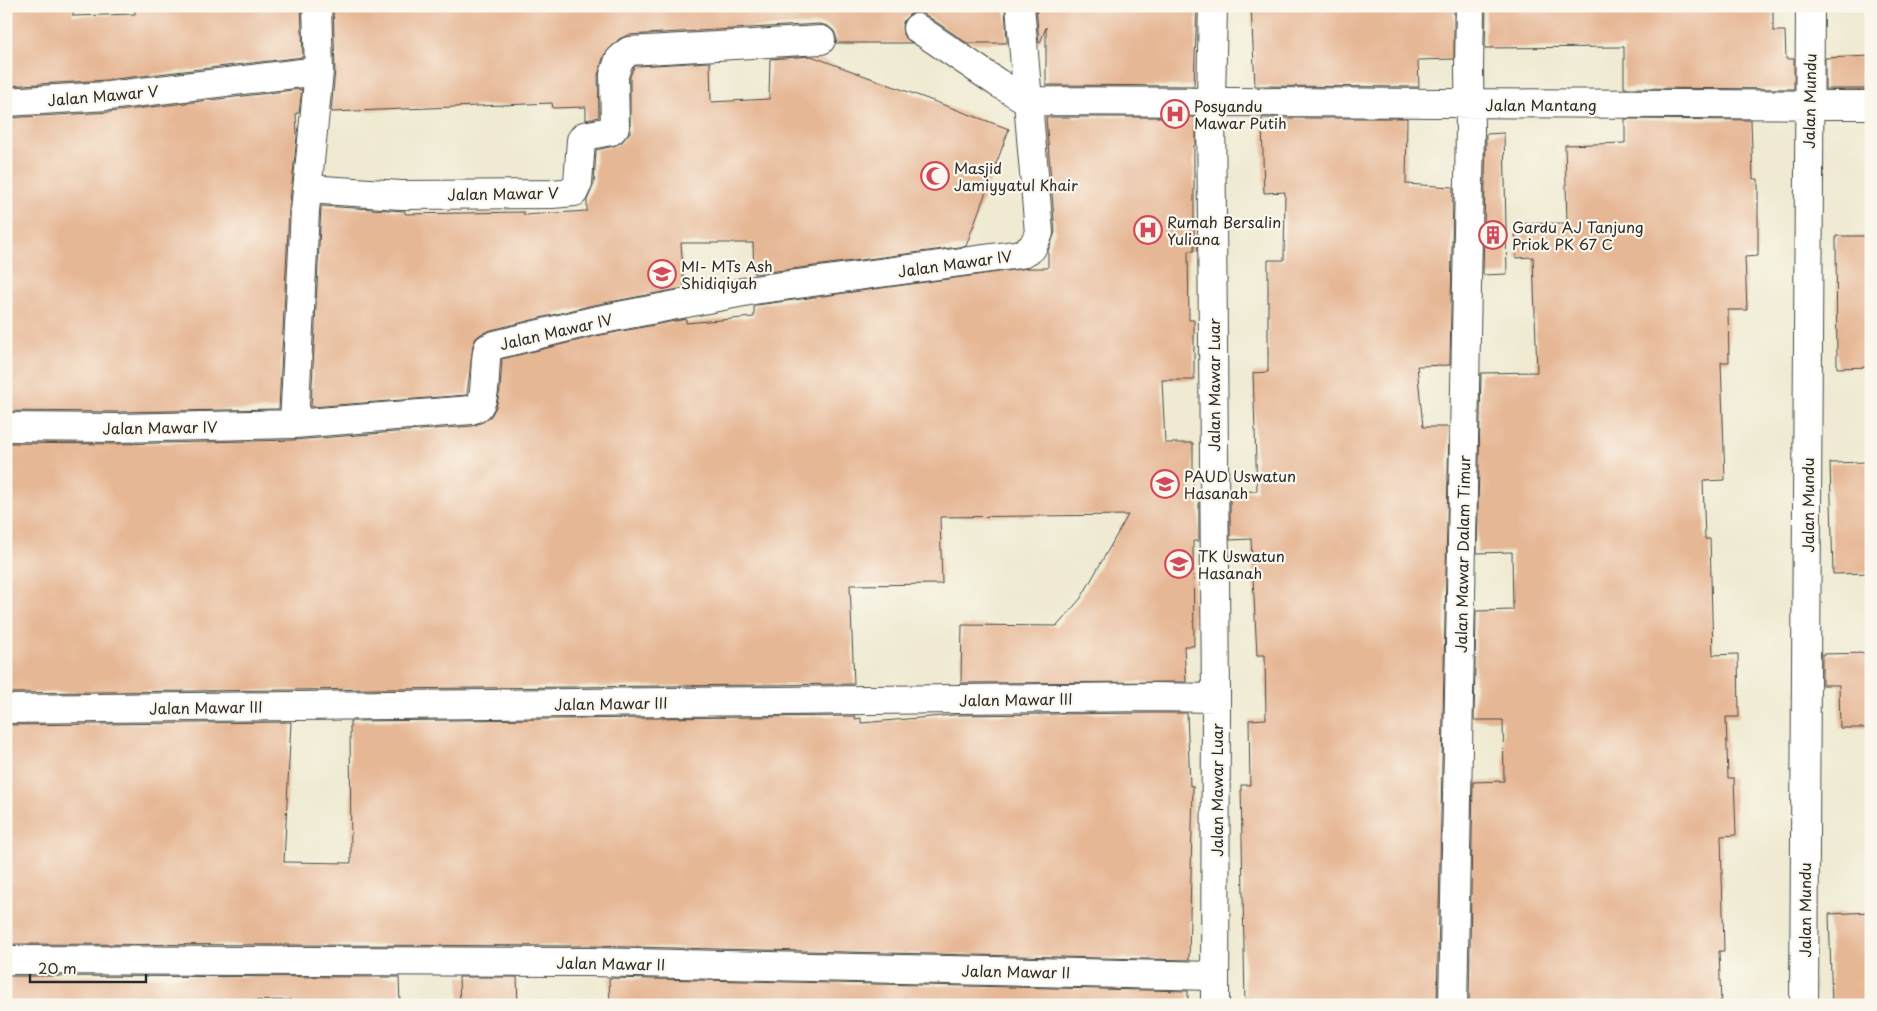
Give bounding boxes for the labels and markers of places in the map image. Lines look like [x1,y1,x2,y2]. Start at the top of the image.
place label: Posyandu Mawar Putih [1194,94,1287,134]
hospital icon: Posyandu Mawar Putih [1160,99,1190,129]
place label: Masjid Jamiyyatul Khair [954,156,1078,196]
mosque icon: Masjid Jamiyyatul Khair [920,161,950,191]
place label: Rumah Bersalin Yuliana [1167,210,1281,250]
hospital icon: Rumah Bersalin Yuliana [1133,215,1163,245]
place label: Gardu AJ Tanjung Priok PK 67 C [1512,215,1644,255]
building icon: Gardu AJ Tanjung Priok PK 67 C [1478,220,1508,250]
place label: MI- MTs Ash Shidiqiyah [681,254,773,294]
school or university icon: MI- MTs Ash Shidiqiyah [647,259,677,289]
place label: PAUD Uswatun Hasanah [1184,464,1296,504]
school or university icon: PAUD Uswatun Hasanah [1150,469,1180,499]
place label: TK Uswatun Hasanah [1198,544,1285,584]
school or university icon: TK Uswatun Hasanah [1164,549,1194,579]

